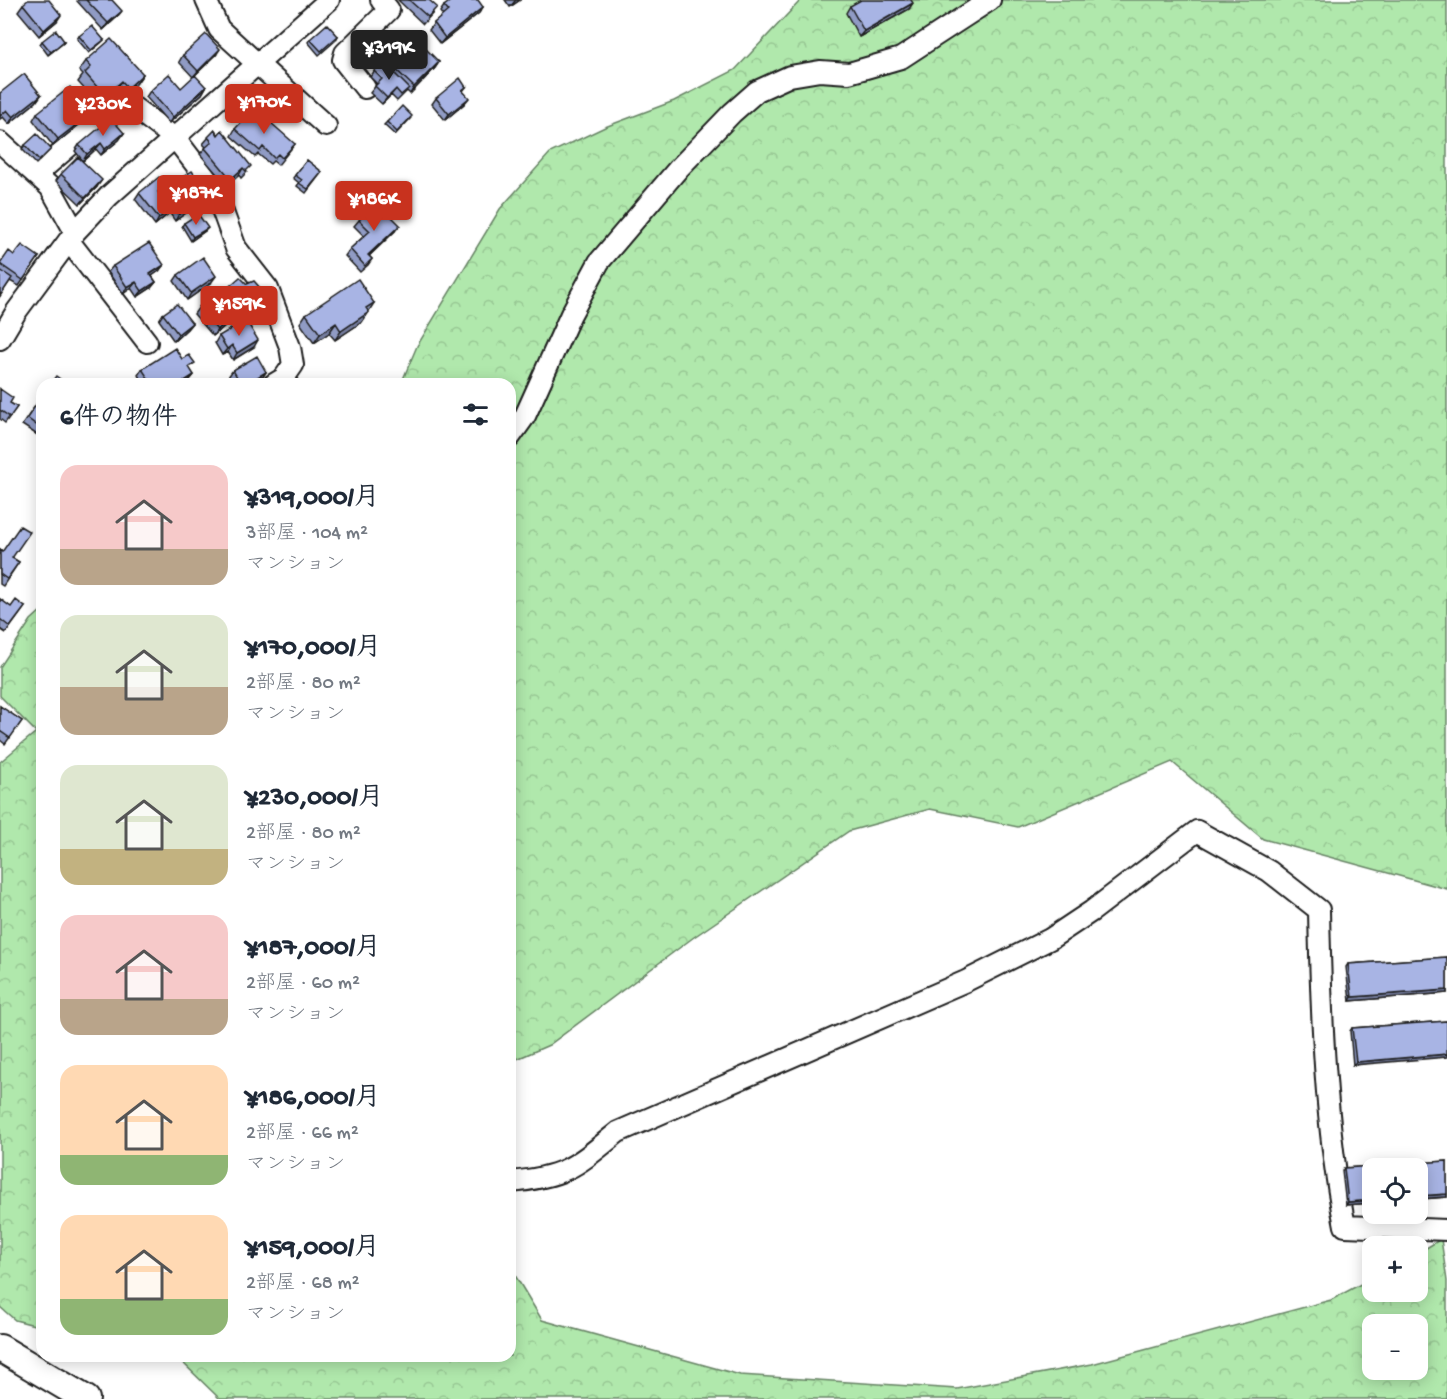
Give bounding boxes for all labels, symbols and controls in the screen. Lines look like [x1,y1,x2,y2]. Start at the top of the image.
pin: ¥319K [347,30,431,81]
text: ¥319K [365,38,413,61]
pin: ¥170K [222,84,306,135]
pin: ¥230K [61,86,145,137]
text: ¥170K [239,92,289,115]
text: ¥230K [77,94,129,117]
pin: ¥187K [154,175,238,226]
pin: ¥186K [332,181,416,232]
text: ¥187K [171,183,221,206]
text: ¥186K [349,189,399,212]
pin: ¥159K [197,286,281,337]
text: ¥159K [215,294,263,317]
icon: filters [459,398,492,431]
text: 6件の物件 [60,404,177,435]
text: ¥319,000/月 [246,484,380,515]
icon: home [108,489,180,561]
text: 3部屋 · 104 m² [246,523,368,546]
text: マンション [246,554,345,577]
text: ¥170,000/月 [246,634,382,665]
icon: home [108,639,180,711]
text: 2部屋 · 80 m² [246,673,361,696]
text: マンション [246,704,345,727]
text: ¥230,000/月 [246,784,384,815]
icon: home [108,789,180,861]
text: 2部屋 · 80 m² [246,823,361,846]
text: マンション [246,854,345,877]
text: ¥187,000/月 [246,934,381,965]
icon: home [108,939,180,1011]
text: 2部屋 · 60 m² [246,973,360,996]
text: マンション [246,1004,345,1027]
text: ¥186,000/月 [246,1084,381,1115]
icon: home [108,1089,180,1161]
text: 2部屋 · 66 m² [246,1123,359,1146]
text: マンション [246,1154,345,1177]
map controls [1362,1158,1428,1380]
button: locate [1362,1158,1428,1224]
text: ¥159,000/月 [246,1234,380,1265]
button: + [1362,1236,1428,1302]
icon: home [108,1239,180,1311]
text: 2部屋 · 68 m² [246,1273,360,1296]
text: マンション [246,1304,345,1327]
button: − [1362,1314,1428,1380]

